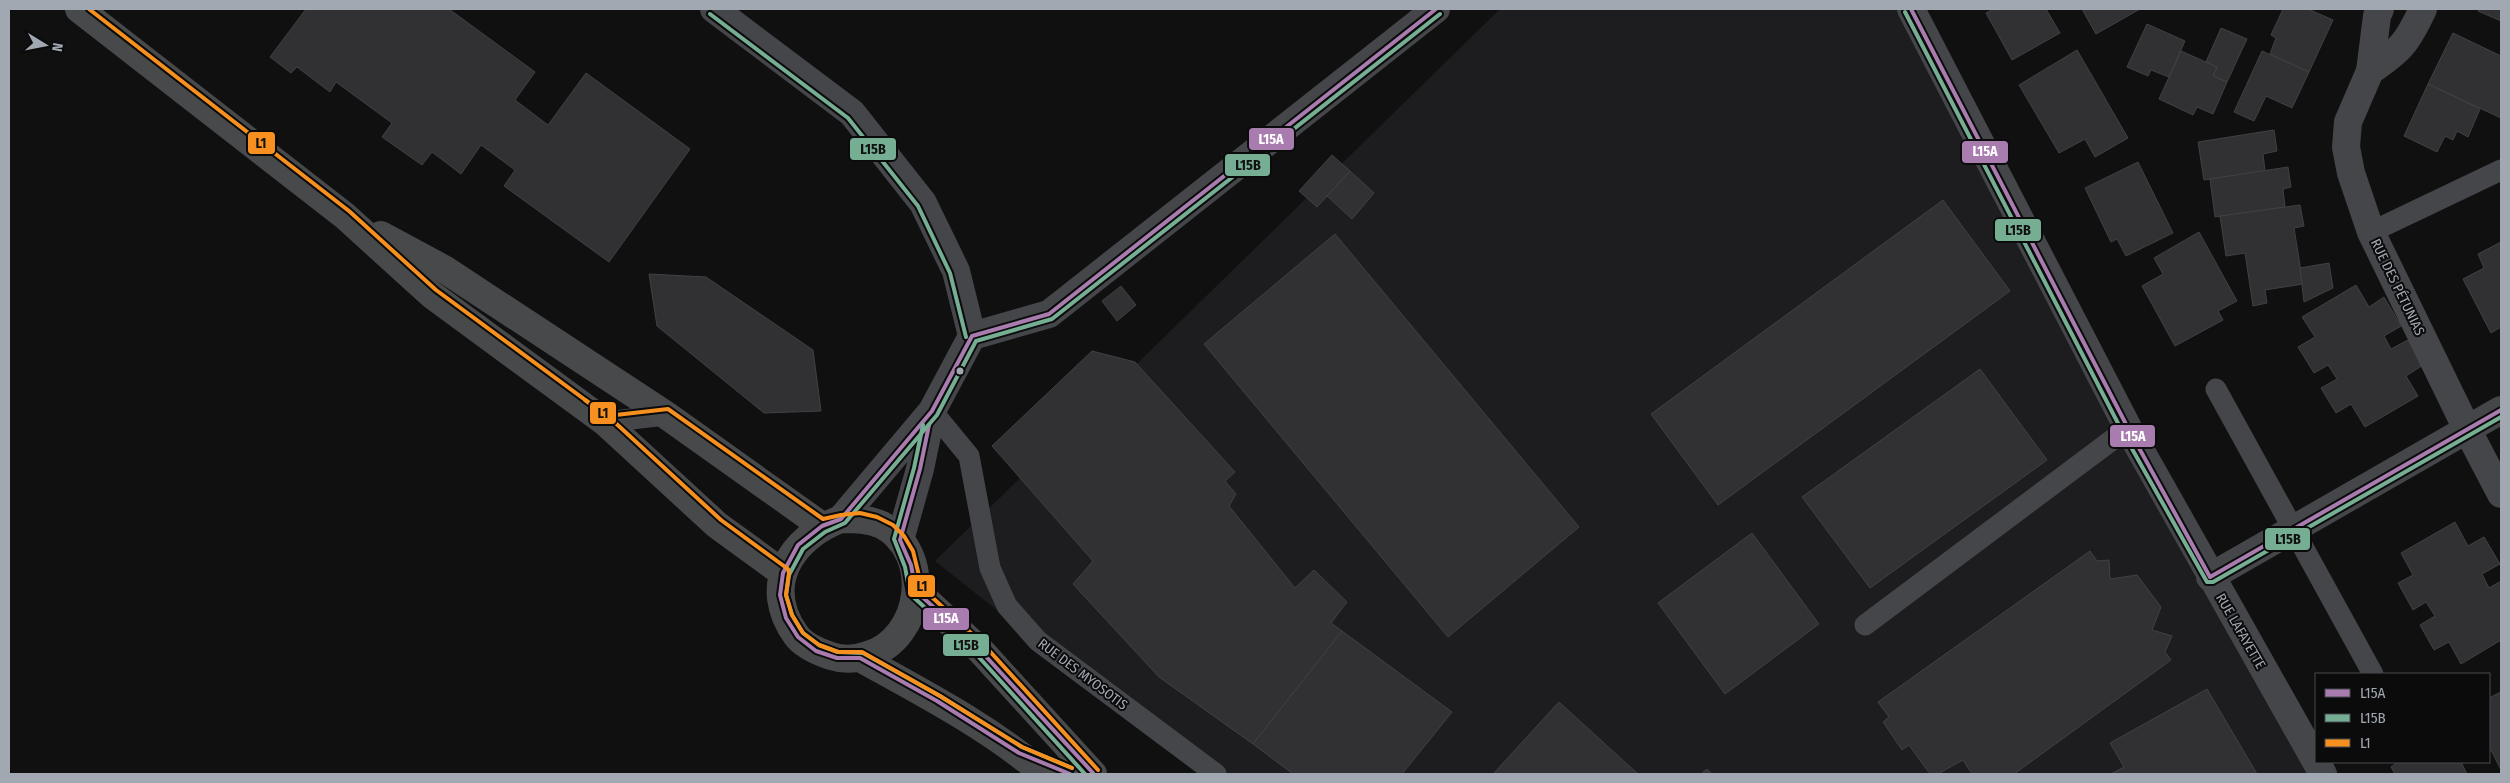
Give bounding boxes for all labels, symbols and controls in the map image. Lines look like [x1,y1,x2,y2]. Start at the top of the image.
north arrow [20,20,70,70]
text: N [48,42,66,53]
line badge: L15A [1248,127,1295,151]
line badge: L1 [247,131,276,155]
text: L15A [1258,131,1284,148]
text: L1 [256,135,266,152]
line badge: L15B [849,137,897,161]
line badge: L15A [1961,140,2009,164]
text: L15B [860,141,886,158]
text: L15A [1972,143,1998,160]
line badge: L15B [1224,153,1271,177]
text: L15B [1235,157,1261,174]
line badge: L15B [1994,218,2042,242]
text: L15B [2005,222,2031,239]
street label: RUE DES PÉTUNIAS [2367,236,2429,338]
unlabelled marker [955,366,965,376]
line badge: L1 [589,401,617,425]
text: L1 [598,405,608,422]
line badge: L15A [2109,424,2156,448]
text: L15A [2120,428,2146,445]
line badge: L15B [2264,527,2311,551]
text: L15B [2275,531,2301,548]
line badge: L1 [907,574,936,598]
text: L1 [917,578,927,595]
street label: RUE LAFAYETTE [2212,590,2269,672]
line badge: L15A [922,607,970,631]
text: L15A [933,610,959,627]
line badge: L15B [942,633,990,657]
street label: RUE DES MYOSOTIS [1035,635,1131,714]
text: L15B [953,637,979,654]
legend [2315,673,2490,763]
text: L15A [2360,684,2386,702]
text: L15B [2360,709,2386,727]
text: L1 [2360,734,2371,752]

